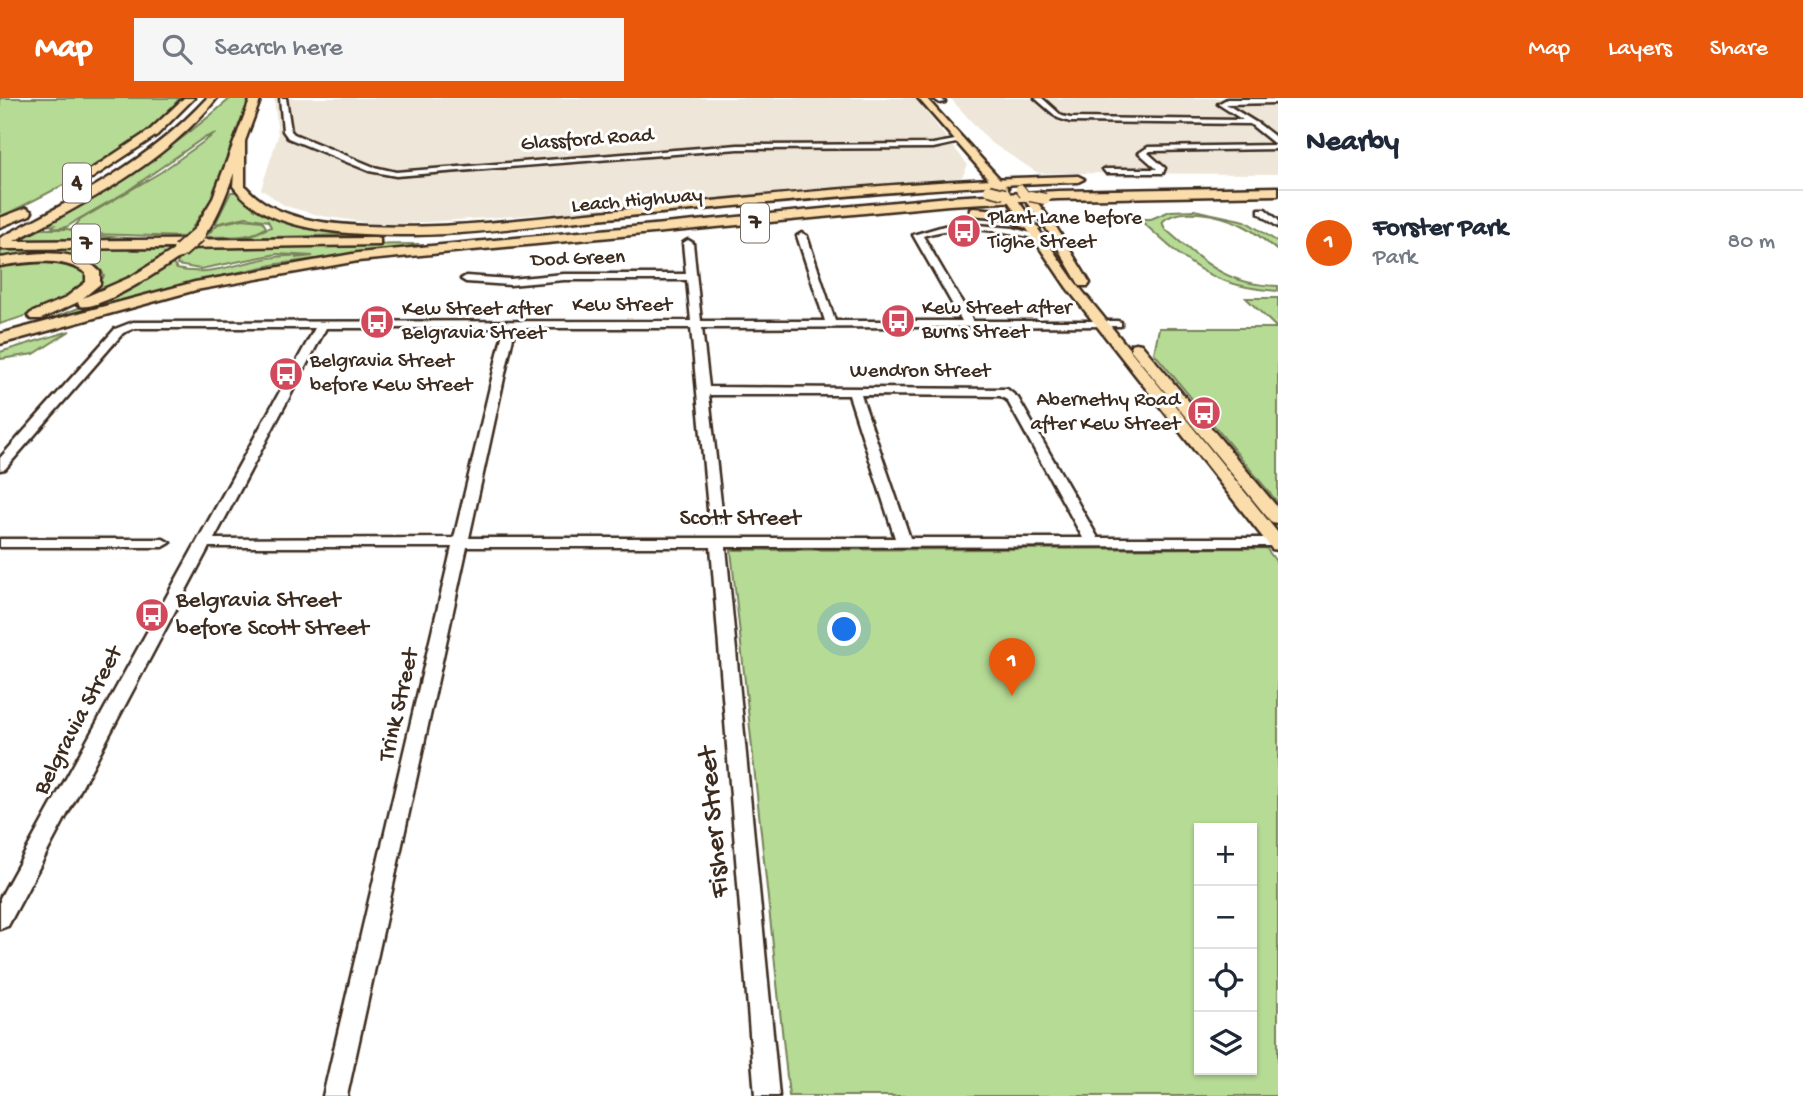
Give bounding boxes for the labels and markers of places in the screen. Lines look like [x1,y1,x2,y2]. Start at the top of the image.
place label: Plant Lane before Tighe Street [987,207,1143,256]
bus stop icon: Plant Lane before Tighe Street [945,212,983,250]
place label: Kew Street after Burns Street [921,297,1073,346]
place label: Kew Street after Belgravia Street [401,298,553,347]
bus stop icon: Kew Street after Burns Street [879,302,917,340]
bus stop icon: Kew Street after Belgravia Street [358,303,396,341]
place label: Belgravia Street before Kew Street [309,350,475,399]
bus stop icon: Belgravia Street before Kew Street [267,355,305,393]
place label: Abernethy Road after Kew Street [1030,389,1182,438]
bus stop icon: Abernethy Road after Kew Street [1185,394,1223,432]
place label: Belgravia Street before Scott Street [175,587,371,644]
bus stop icon: Belgravia Street before Scott Street [133,596,171,634]
pin: 1 [989,638,1035,696]

